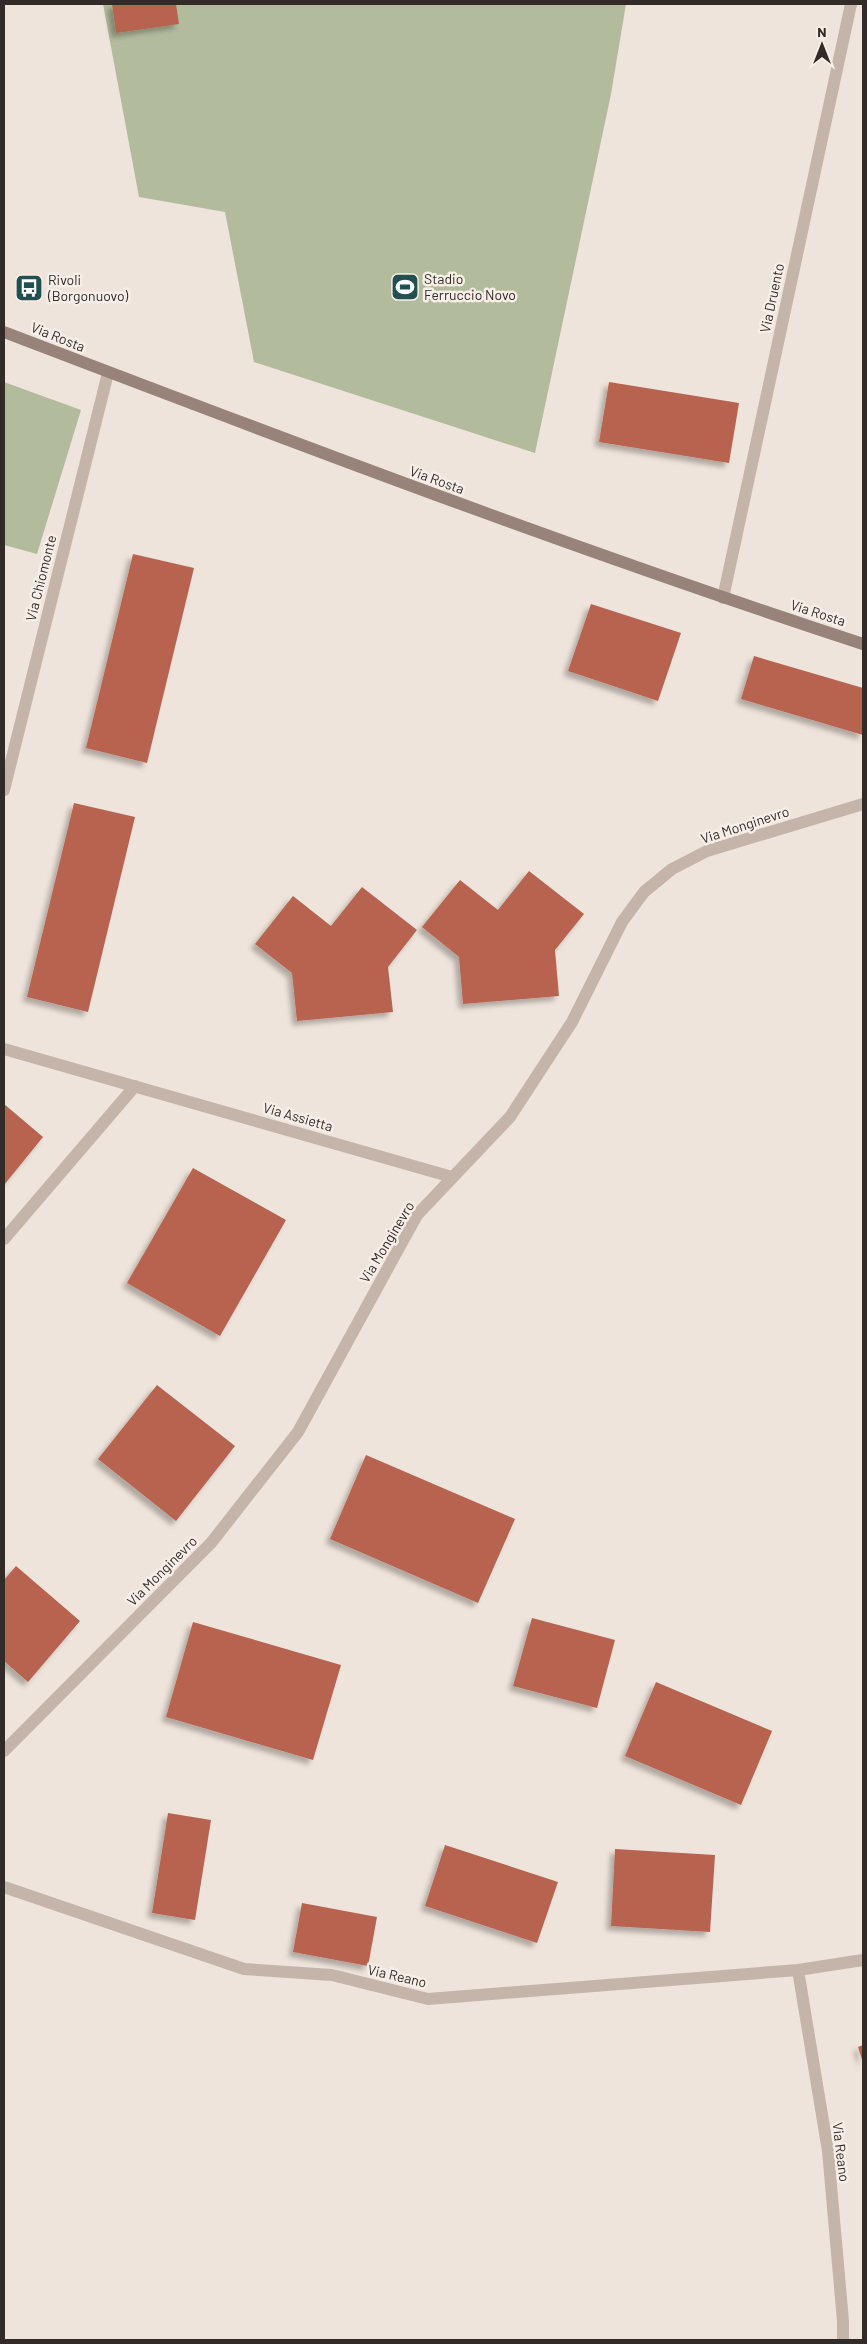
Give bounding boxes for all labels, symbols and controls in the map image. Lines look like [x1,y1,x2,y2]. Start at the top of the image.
north arrow [797,20,847,70]
text: N [817,23,827,40]
street label: Via Druento [756,262,787,334]
place label: Stadio Ferruccio Novo [424,270,516,303]
place label: Rivoli (Borgonuovo) [47,271,129,304]
sports icon: Stadio Ferruccio Novo [390,272,420,302]
bus stop icon: Rivoli (Borgonuovo) [14,273,44,303]
street label: Via Rosta [29,318,88,355]
street label: Via Rosta [408,462,467,497]
street label: Via Chiomonte [22,533,59,623]
street label: Via Rosta [788,596,848,629]
street label: Via Monginevro [698,802,791,847]
street label: Via Assietta [261,1098,335,1135]
street label: Via Monginevro [356,1198,418,1286]
street label: Via Monginevro [123,1532,200,1609]
street label: Via Reano [366,1960,428,1991]
street label: Via Reano [829,2121,854,2183]

